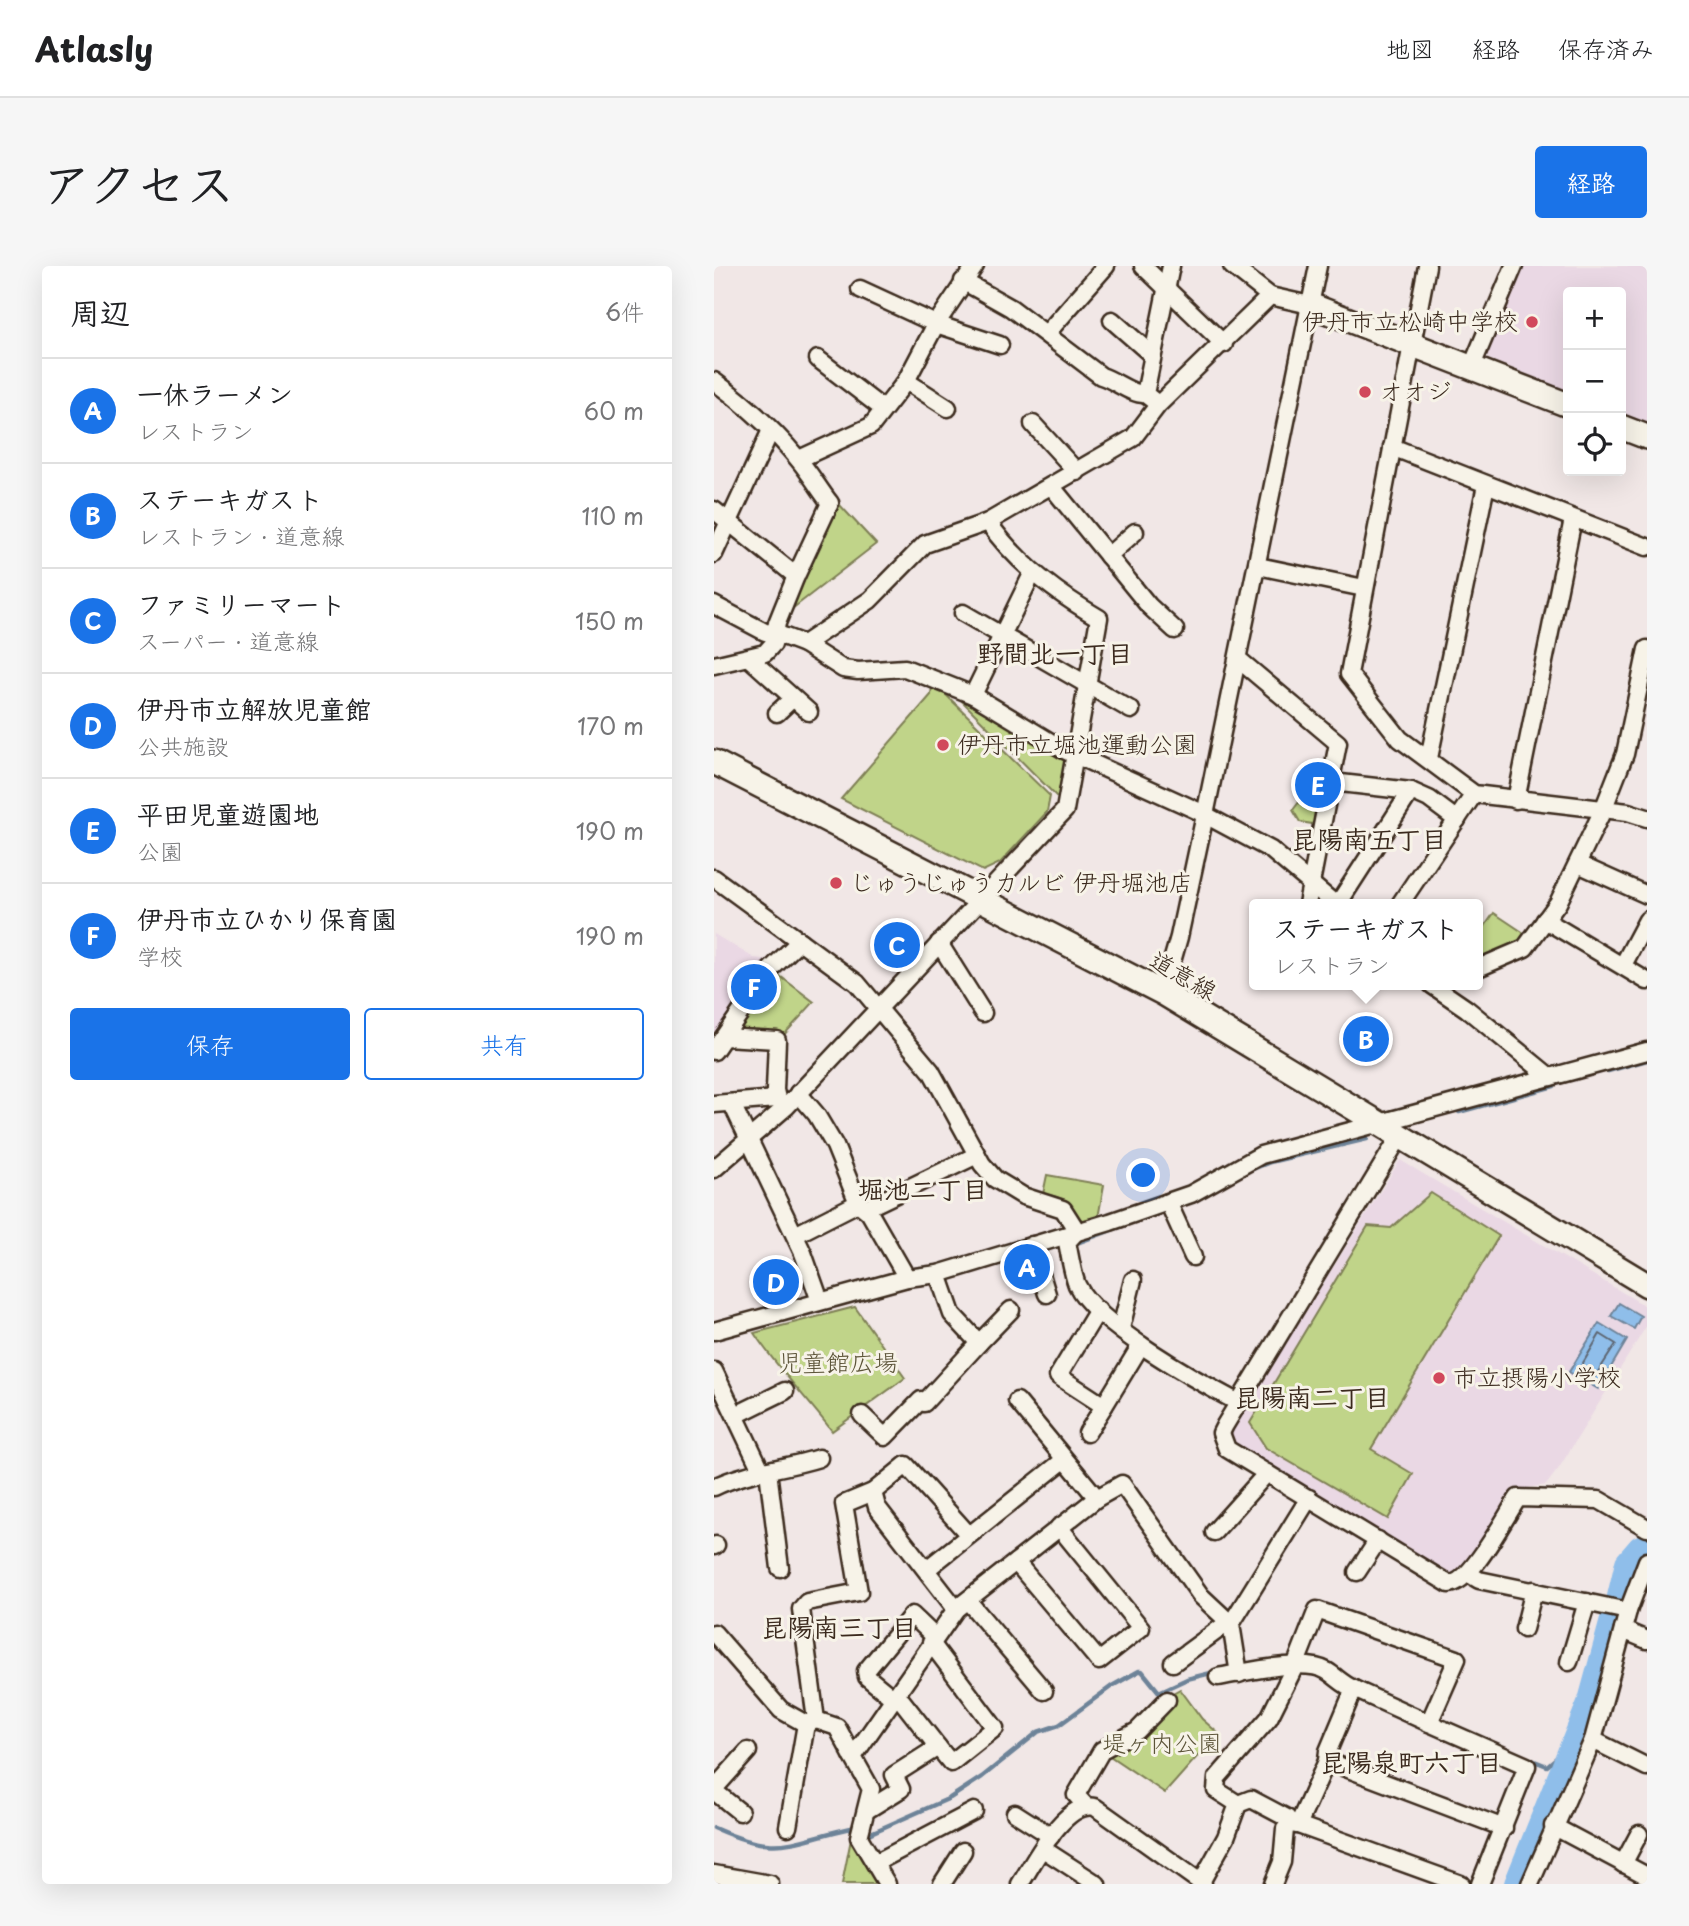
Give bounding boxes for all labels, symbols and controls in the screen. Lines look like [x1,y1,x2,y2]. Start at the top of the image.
text: Atlasly [35,23,153,73]
text: 地図 [1386,30,1434,66]
text: 経路 [1472,30,1520,66]
text: 保存済み [1558,30,1654,66]
text: アクセス [42,145,235,219]
button: 経路 [1535,146,1647,218]
map controls [1563,287,1626,476]
button: + [1563,287,1626,350]
text: 周辺 [70,289,130,334]
text: 6件 [605,294,644,329]
place label: 伊丹市立松崎中学校 [1302,302,1518,338]
marker: 伊丹市立松崎中学校 [1524,314,1540,330]
button: − [1563,350,1626,413]
place label: オオジ [1379,372,1451,408]
text: 一休ラーメン [137,374,293,413]
marker: オオジ [1357,384,1373,400]
text: A [84,393,102,428]
text: 60 m [584,393,644,428]
text: レストラン [137,413,254,448]
button: locate [1563,413,1626,476]
text: ステーキガスト [137,479,323,518]
text: B [85,498,101,533]
text: 110 m [582,498,644,533]
text: レストラン · 道意線 [137,518,344,553]
text: ファミリーマート [137,584,346,623]
text: C [84,603,102,638]
text: 150 m [575,603,644,638]
text: スーパー · 道意線 [137,623,319,658]
district label: 野間北一丁目 [977,633,1133,672]
text: 伊丹市立解放児童館 [137,689,371,728]
text: D [84,708,102,743]
text: 170 m [577,708,644,743]
place label: 伊丹市立堀池運動公園 [957,725,1197,761]
text: 公共施設 [137,728,229,763]
marker: 伊丹市立堀池運動公園 [935,737,951,753]
pin: E [1295,759,1341,811]
text: 平田児童遊園地 [137,794,319,833]
text: E [86,813,100,848]
text: 190 m [576,813,644,848]
district label: 昆陽南五丁目 [1291,819,1447,858]
text: 公園 [137,833,183,868]
place label: じゅうじゅうカルビ 伊丹堀池店 [850,863,1193,899]
marker: じゅうじゅうカルビ 伊丹堀池店 [828,875,844,891]
text: 伊丹市立ひかり保育園 [137,899,397,938]
popup [1249,899,1483,990]
text: ステーキガスト [1273,908,1459,947]
text: F [86,918,100,953]
text: 190 m [576,918,644,953]
pin: C [874,919,920,971]
text: 学校 [137,938,183,973]
street label: 道意線 [1144,941,1224,1008]
text: レストラン [1273,947,1390,982]
pin: F [731,961,777,1013]
button: 保存 [70,1008,350,1080]
button: 共有 [364,1008,644,1080]
pin: B [1343,1013,1389,1065]
your location [1126,1158,1160,1192]
district label: 堀池二丁目 [858,1169,988,1208]
pin: A [1004,1241,1050,1293]
pin: D [753,1256,799,1308]
park label: 児童館広場 [778,1343,898,1379]
place label: 市立摂陽小学校 [1453,1358,1621,1394]
marker: 市立摂陽小学校 [1431,1370,1447,1386]
district label: 昆陽南二丁目 [1234,1377,1390,1416]
district label: 昆陽南三丁目 [761,1607,917,1646]
park label: 堤ヶ内公園 [1102,1724,1222,1760]
district label: 昆陽泉町六丁目 [1320,1742,1502,1781]

